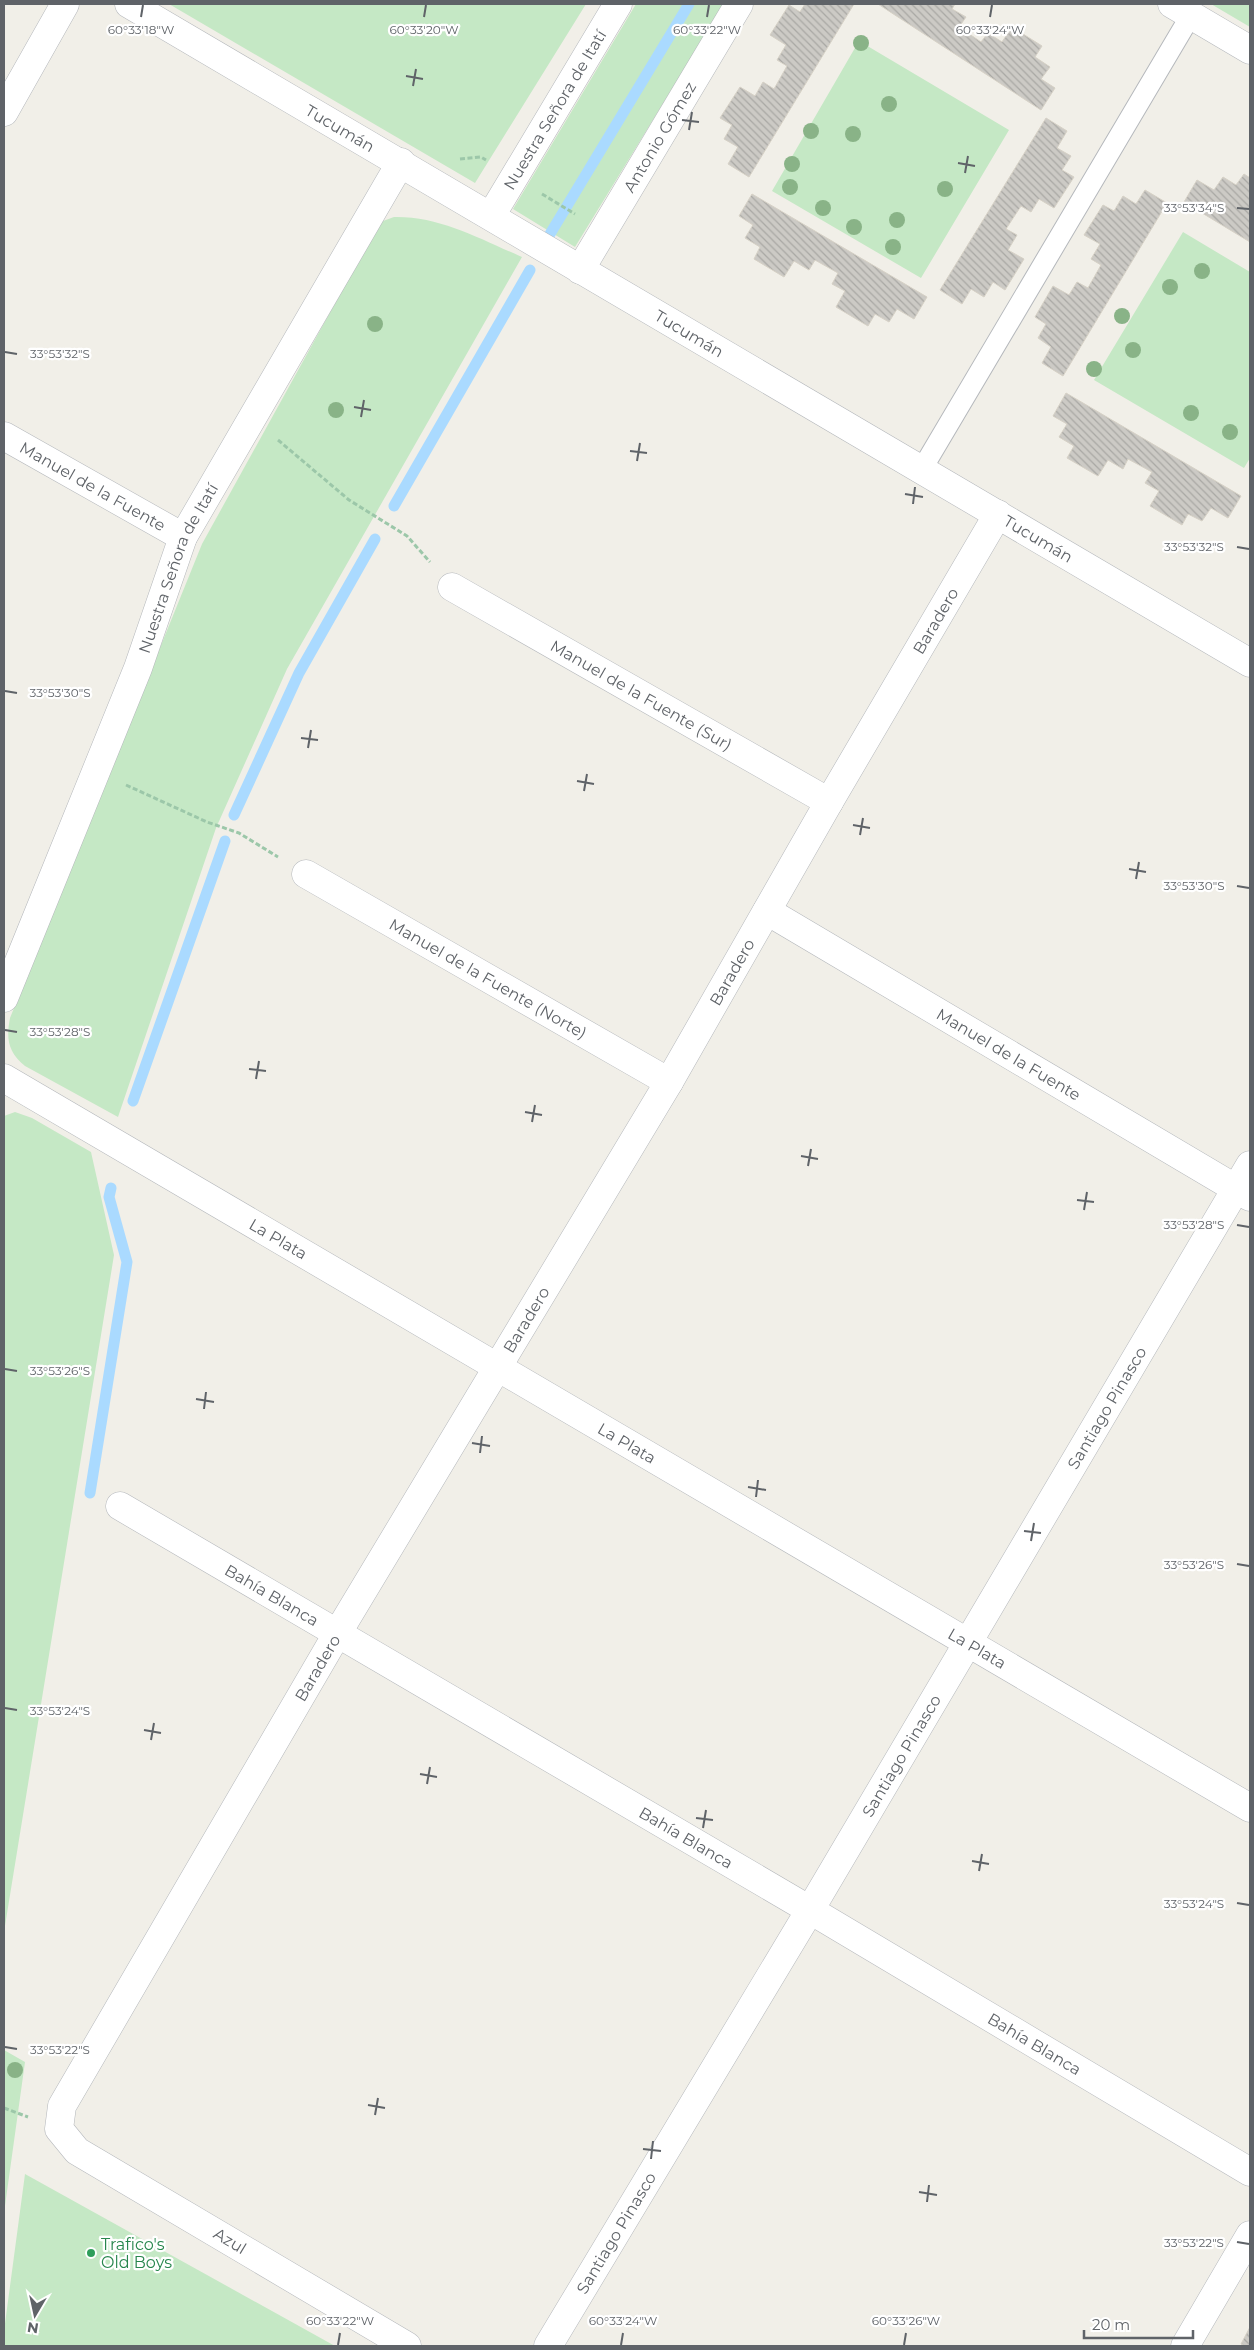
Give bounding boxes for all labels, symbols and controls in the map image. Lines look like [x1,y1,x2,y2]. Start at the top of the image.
text: 60°33'18"W [108,22,174,37]
text: 60°33'20"W [389,22,459,37]
text: 60°33'22"W [673,22,741,37]
text: 60°33'24"W [956,22,1024,37]
street label: Nuestra Señora de Itatí [500,26,610,193]
street label: Antonio Gómez [619,78,700,196]
street label: Tucumán [302,101,378,156]
text: 33°53'34"S [1164,200,1224,215]
street label: Tucumán [651,306,727,361]
text: 33°53'32"S [30,346,90,361]
street label: Manuel de la Fuente [17,438,169,535]
street label: Nuestra Señora de Itatí [134,479,222,656]
street label: Tucumán [1001,511,1076,566]
text: 33°53'32"S [1164,539,1224,554]
street label: Baradero [909,584,962,657]
street label: Manuel de la Fuente (Sur) [547,636,735,754]
text: 33°53'30"S [29,685,91,700]
text: 33°53'30"S [1163,878,1225,893]
street label: Manuel de la Fuente (Norte) [386,914,590,1042]
street label: Baradero [705,935,758,1009]
street label: Manuel de la Fuente [933,1004,1084,1104]
text: 33°53'28"S [30,1024,90,1039]
street label: La Plata [246,1214,311,1263]
text: 33°53'28"S [1164,1217,1224,1232]
street label: Baradero [499,1283,553,1356]
street label: Santiago Pinasco [1063,1343,1150,1472]
text: 33°53'26"S [30,1363,90,1378]
street label: La Plata [595,1419,659,1467]
text: 33°53'26"S [1164,1557,1224,1572]
street label: Bahía Blanca [222,1560,322,1630]
street label: La Plata [945,1624,1010,1673]
street label: Baradero [291,1631,344,1704]
street label: Santiago Pinasco [858,1691,945,1820]
text: 33°53'24"S [30,1703,90,1718]
street label: Bahía Blanca [636,1803,736,1872]
text: 33°53'24"S [1164,1896,1224,1911]
street label: Bahía Blanca [984,2009,1085,2079]
text: 33°53'22"S [30,2042,90,2057]
street label: Santiago Pinasco [572,2169,660,2297]
street label: Azul [210,2224,250,2258]
place label: Trafico's Old Boys [101,2235,172,2272]
text: 33°53'22"S [1164,2235,1224,2250]
marker: Trafico's Old Boys [85,2247,97,2259]
north arrow [10,2290,60,2340]
scale bar [1084,2308,1193,2340]
text: 60°33'22"W [306,2313,374,2328]
text: 60°33'24"W [589,2313,657,2328]
text: 60°33'26"W [872,2313,940,2328]
text: 20 m [1092,2315,1130,2334]
text: N [26,2318,40,2338]

